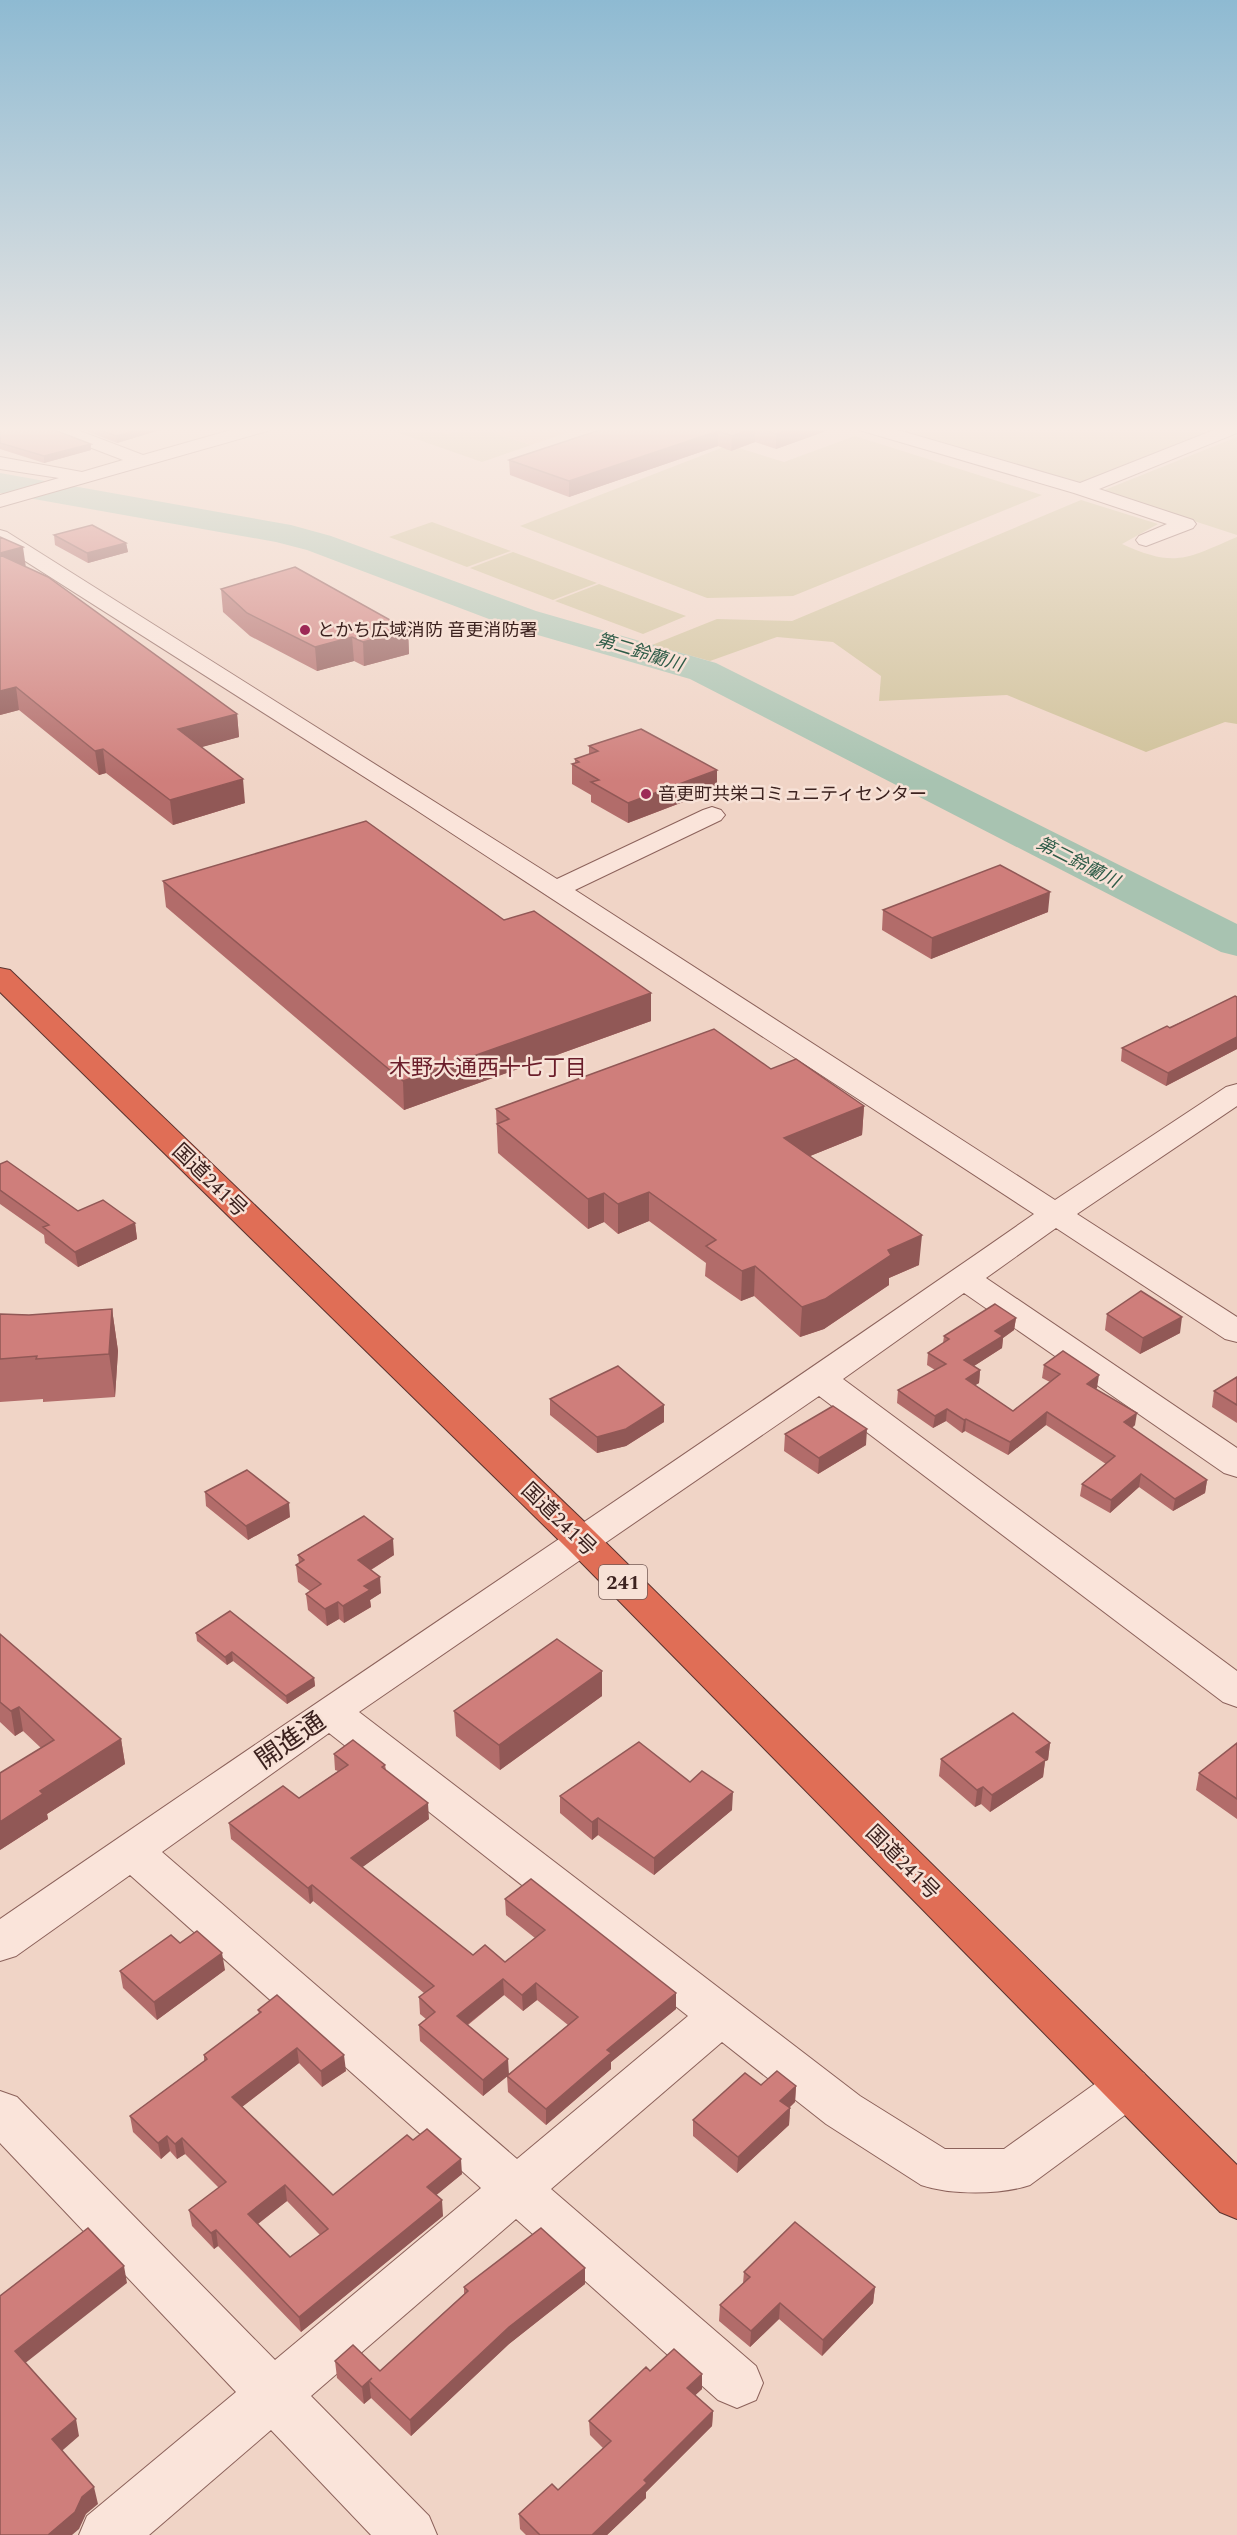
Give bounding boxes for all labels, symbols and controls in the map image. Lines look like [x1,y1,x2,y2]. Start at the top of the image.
place label: とかち広域消防 音更消防署 [317,617,538,644]
marker: とかち広域消防 音更消防署 [298,623,312,637]
water label: 第二鈴蘭川 [593,626,689,679]
place label: 音更町共栄コミュニティセンター [658,781,927,808]
marker: 音更町共栄コミュニティセンター [639,787,653,801]
water label: 第二鈴蘭川 [1032,830,1126,896]
district label: 木野大通西十七丁目 [389,1052,587,1085]
street label: 国道241号 [164,1136,254,1225]
street label: 国道241号 [513,1475,603,1564]
road number: 241 [599,1565,647,1599]
street label: 開進通 [247,1702,334,1780]
street label: 国道241号 [858,1818,947,1907]

